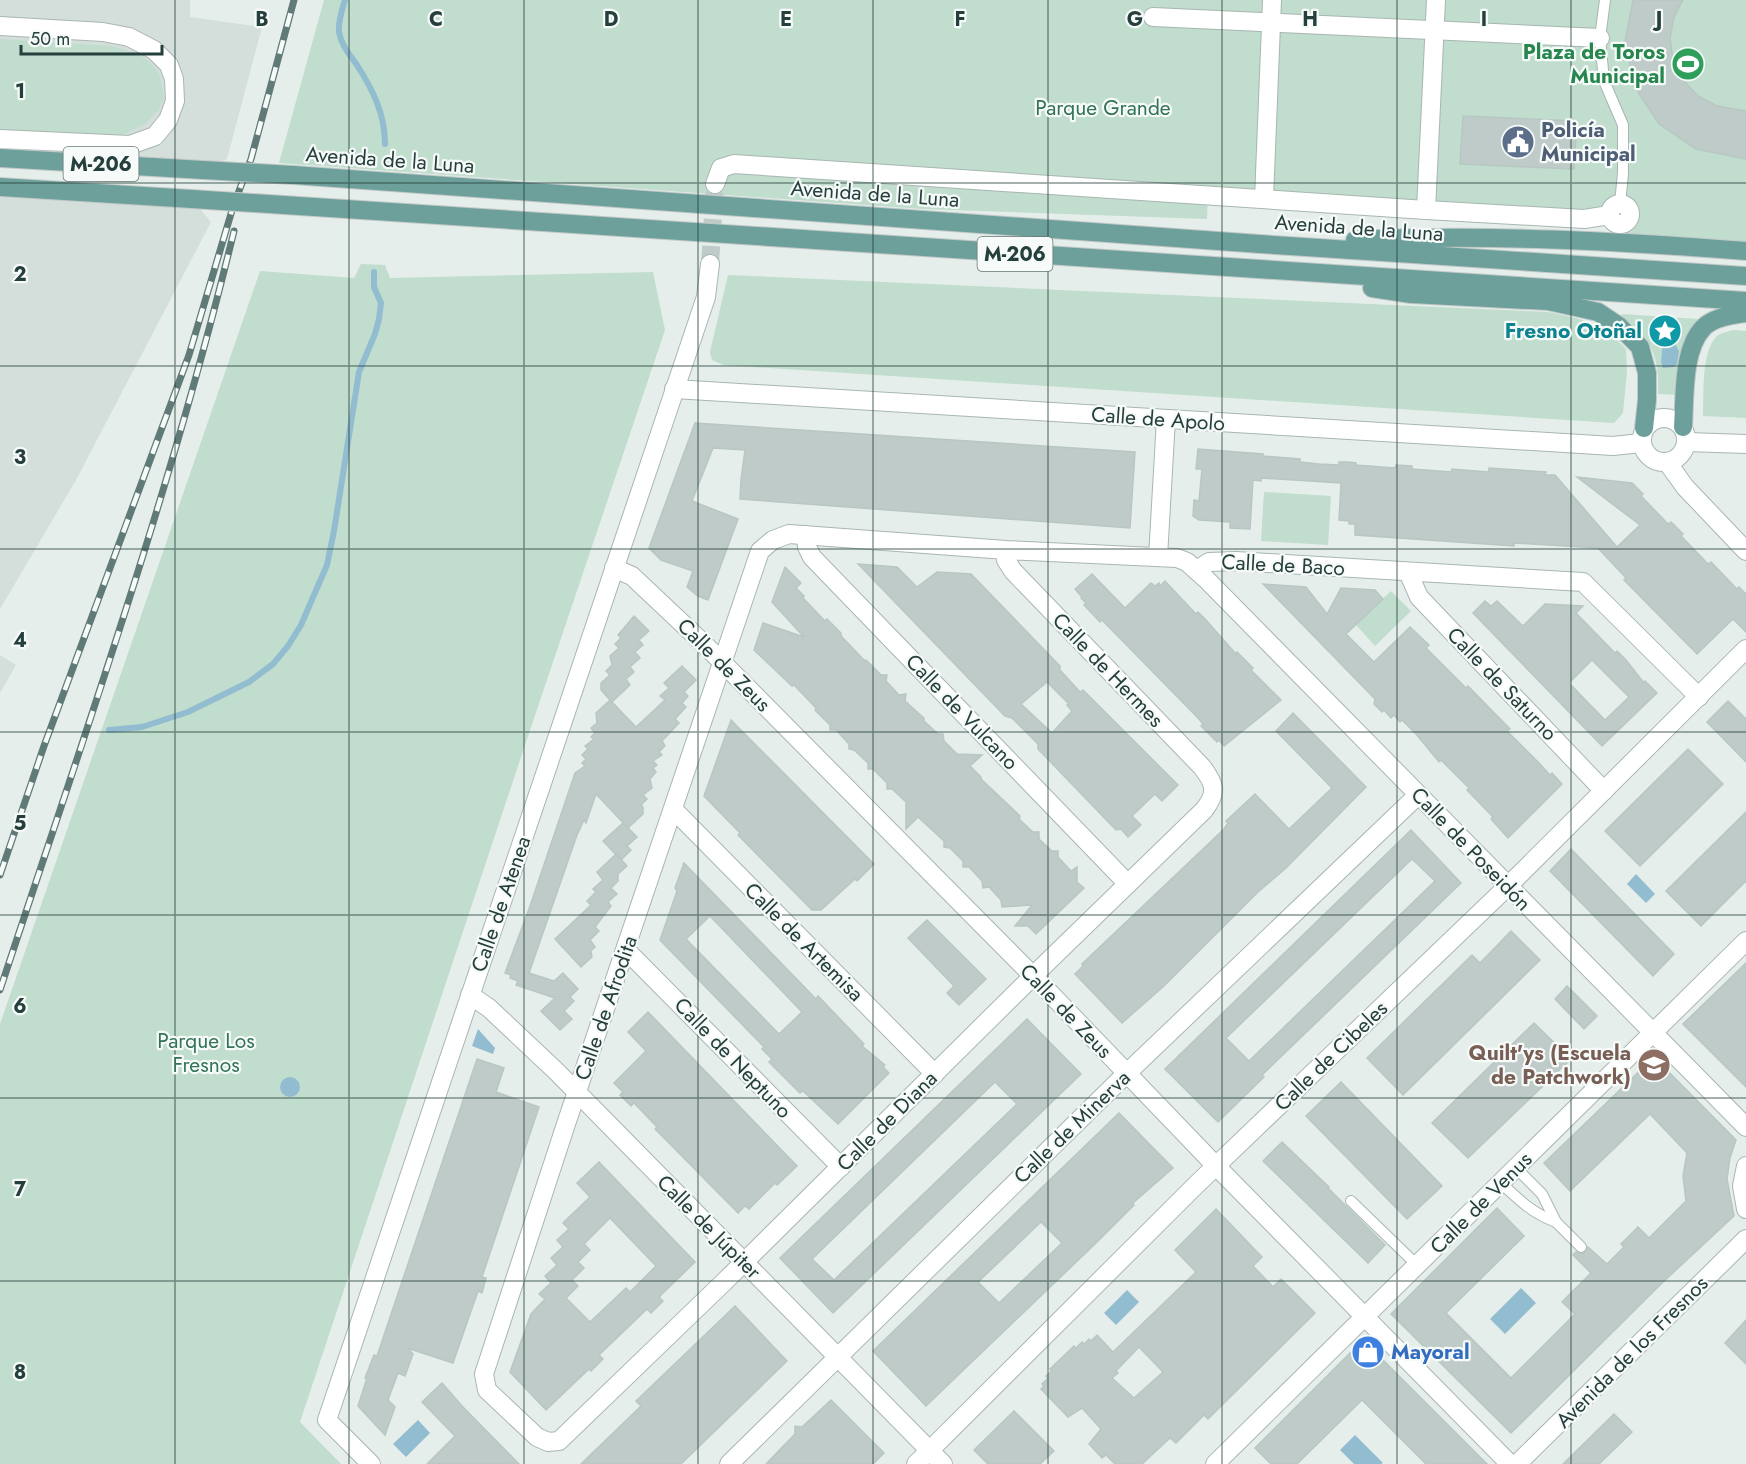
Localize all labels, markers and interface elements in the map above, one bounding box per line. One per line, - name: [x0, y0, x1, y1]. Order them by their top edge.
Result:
- text: B: [255, 5, 269, 34]
- text: C: [429, 5, 443, 34]
- text: D: [604, 5, 618, 34]
- text: E: [780, 5, 792, 34]
- text: F: [954, 5, 966, 34]
- text: G: [1127, 5, 1143, 34]
- text: H: [1302, 5, 1318, 34]
- text: I: [1481, 5, 1487, 34]
- text: J: [1652, 5, 1662, 34]
- scale bar: [21, 18, 162, 56]
- text: 50 m: [30, 26, 70, 52]
- place label: Plaza de Toros Municipal: [1523, 37, 1665, 91]
- sports icon: Plaza de Toros Municipal: [1670, 46, 1706, 82]
- text: 1: [15, 77, 25, 106]
- park label: Parque Grande: [1035, 93, 1171, 123]
- place label: Policía Municipal: [1541, 115, 1636, 169]
- public building icon: Policía Municipal: [1500, 124, 1536, 160]
- street label: Avenida de la Luna: [305, 139, 475, 181]
- road number: M-206: [63, 147, 138, 181]
- street label: Avenida de la Luna: [790, 173, 960, 215]
- street label: Avenida de la Luna: [1274, 207, 1444, 249]
- road number: M-206: [978, 237, 1052, 271]
- text: 2: [13, 260, 27, 289]
- place icon: Fresno Otoñal: [1647, 313, 1683, 349]
- place label: Fresno Otoñal: [1505, 316, 1642, 346]
- street label: Calle de Apolo: [1090, 399, 1226, 439]
- text: 3: [14, 443, 26, 472]
- street label: Calle de Baco: [1220, 547, 1346, 583]
- street label: Calle de Hermes: [1045, 606, 1171, 734]
- street label: Calle de Zeus: [670, 611, 778, 719]
- street label: Calle de Saturno: [1440, 620, 1564, 748]
- text: 4: [13, 626, 27, 655]
- street label: Calle de Vulcano: [899, 647, 1025, 777]
- street label: Calle de Poseidón: [1404, 780, 1538, 918]
- text: 5: [14, 809, 27, 838]
- street label: Calle de Atenea: [464, 832, 538, 976]
- street label: Calle de Artemisa: [738, 876, 870, 1008]
- street label: Calle de Afrodita: [567, 932, 645, 1084]
- street label: Calle de Zeus: [1013, 957, 1119, 1065]
- street label: Calle de Neptuno: [667, 991, 799, 1125]
- text: 6: [13, 992, 27, 1021]
- street label: Calle de Cibeles: [1268, 994, 1394, 1118]
- park label: Parque Los Fresnos: [157, 1026, 255, 1080]
- place label: Quilt'ys (Escuela de Patchwork): [1469, 1038, 1631, 1092]
- school or university icon: Quilt'ys (Escuela de Patchwork): [1636, 1047, 1672, 1083]
- street label: Calle de Minerva: [1007, 1063, 1137, 1191]
- street label: Calle de Diana: [830, 1064, 944, 1178]
- street label: Calle de Venus: [1423, 1145, 1539, 1261]
- street label: Calle de Júpiter: [650, 1168, 769, 1287]
- text: 7: [14, 1175, 27, 1204]
- street label: Avenida de los Fresnos: [1549, 1269, 1715, 1435]
- shop icon: Mayoral: [1350, 1334, 1386, 1370]
- place label: Mayoral: [1391, 1337, 1470, 1367]
- text: 8: [14, 1358, 26, 1387]

